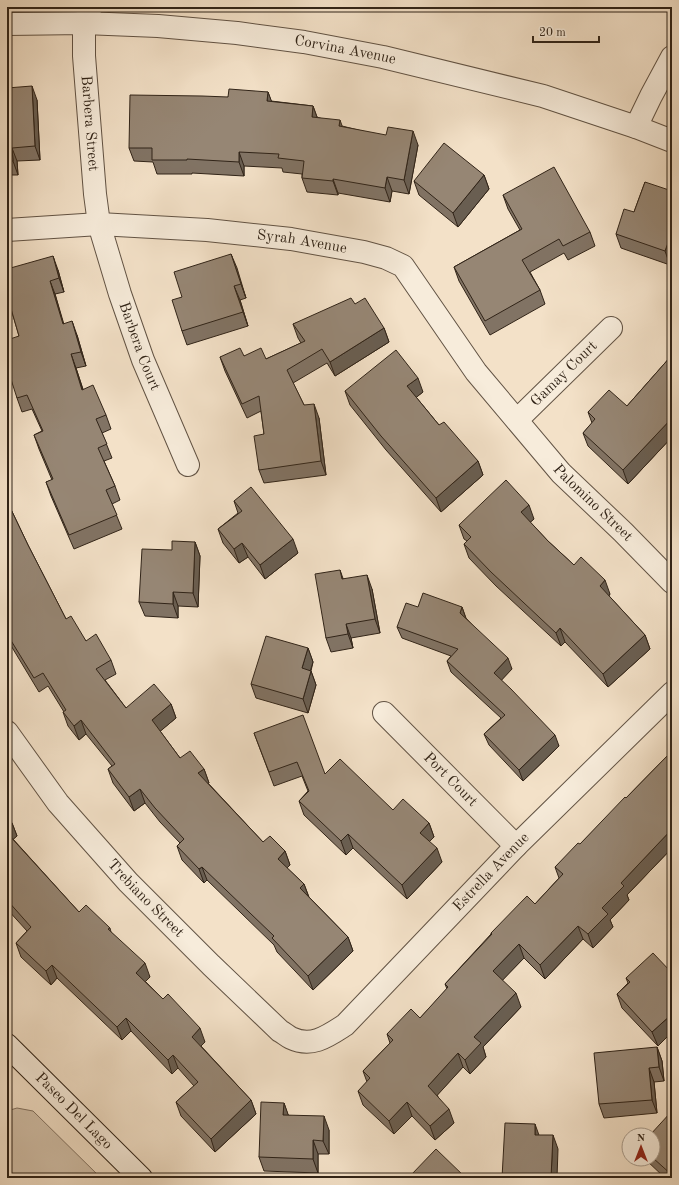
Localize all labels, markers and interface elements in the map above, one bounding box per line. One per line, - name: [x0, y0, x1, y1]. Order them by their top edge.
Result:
- scale bar: [533, 18, 599, 44]
- text: 20 m: [539, 27, 566, 39]
- street label: Corvina Avenue: [294, 33, 398, 67]
- street label: Barbera Street: [78, 75, 101, 172]
- street label: Syrah Avenue: [256, 228, 348, 256]
- street label: Barbera Court: [116, 300, 163, 393]
- street label: Gamay Court: [528, 338, 600, 409]
- street label: Palomino Street: [550, 462, 635, 544]
- street label: Port Court: [420, 750, 480, 810]
- street label: Estrella Avenue: [450, 830, 532, 914]
- street label: Trebiano Street: [104, 857, 187, 941]
- street label: Paseo Del Lago: [32, 1070, 115, 1152]
- north arrow: [621, 1127, 661, 1167]
- text: N: [637, 1133, 646, 1144]

